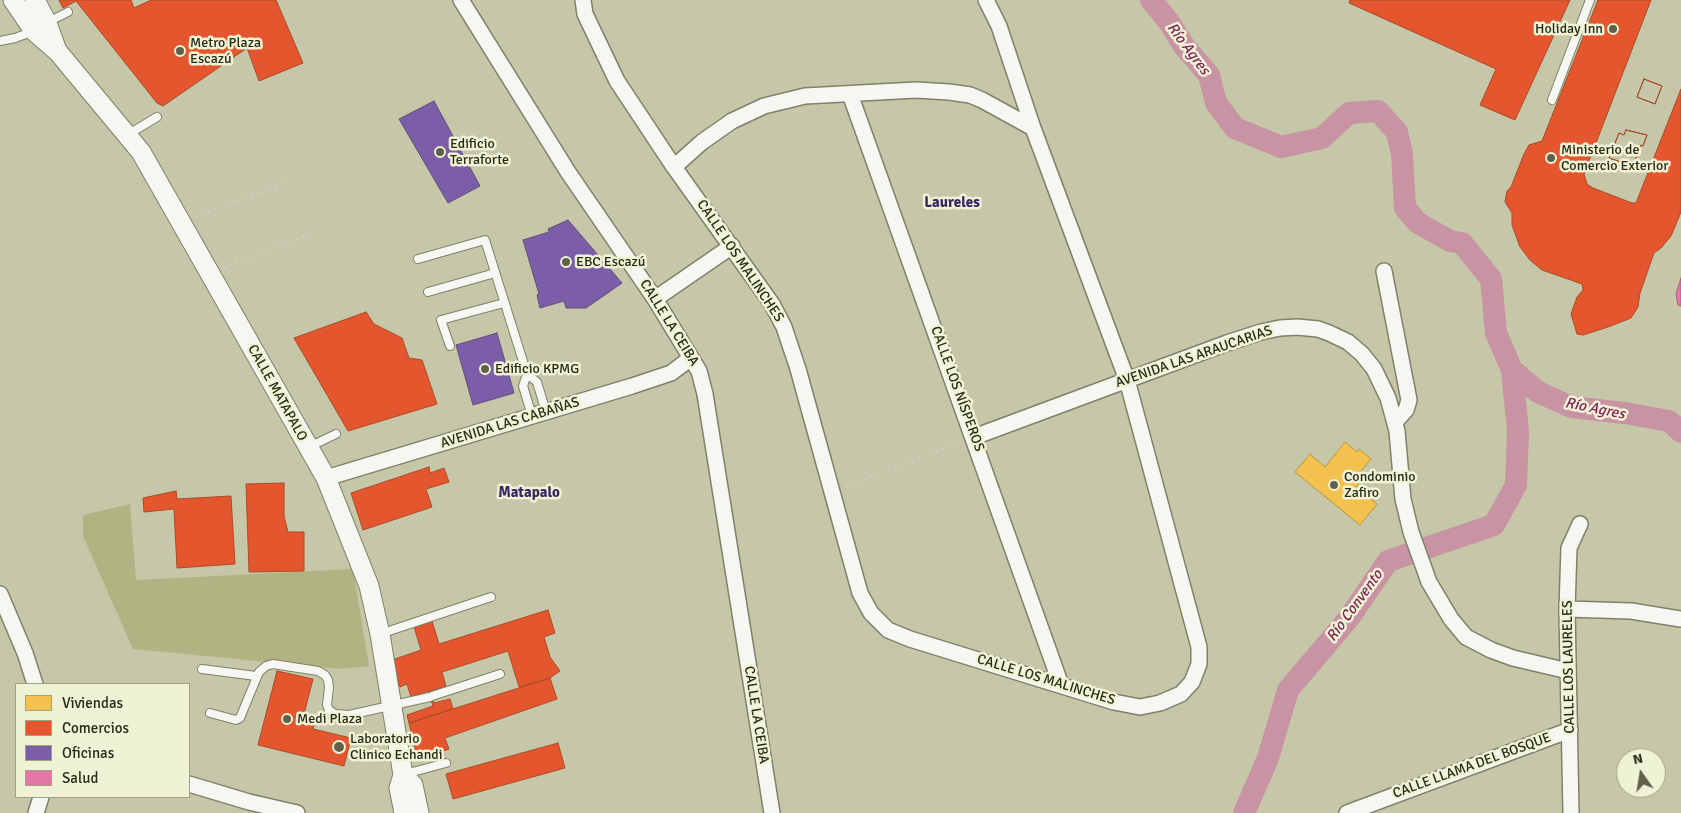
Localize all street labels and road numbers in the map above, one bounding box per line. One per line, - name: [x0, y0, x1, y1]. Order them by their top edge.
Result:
- street label: CALLE LOS MALINCHES: [693, 197, 787, 325]
- street label: CALLE LA CEIBA: [636, 277, 702, 369]
- street label: AVENIDA LAS ARAUCARIAS: [1113, 322, 1275, 392]
- street label: CALLE LOS NÍSPEROS: [927, 324, 987, 454]
- street label: CALLE MATAPALO: [244, 342, 310, 444]
- street label: AVENIDA LAS CABAÑAS: [438, 394, 582, 452]
- street label: CALLE LOS LAURELES: [1559, 600, 1579, 734]
- street label: CALLE LOS MALINCHES: [975, 651, 1117, 709]
- street label: CALLE LA CEIBA: [740, 665, 772, 765]
- street label: CALLE LLAMA DEL BOSQUE: [1391, 730, 1553, 802]

